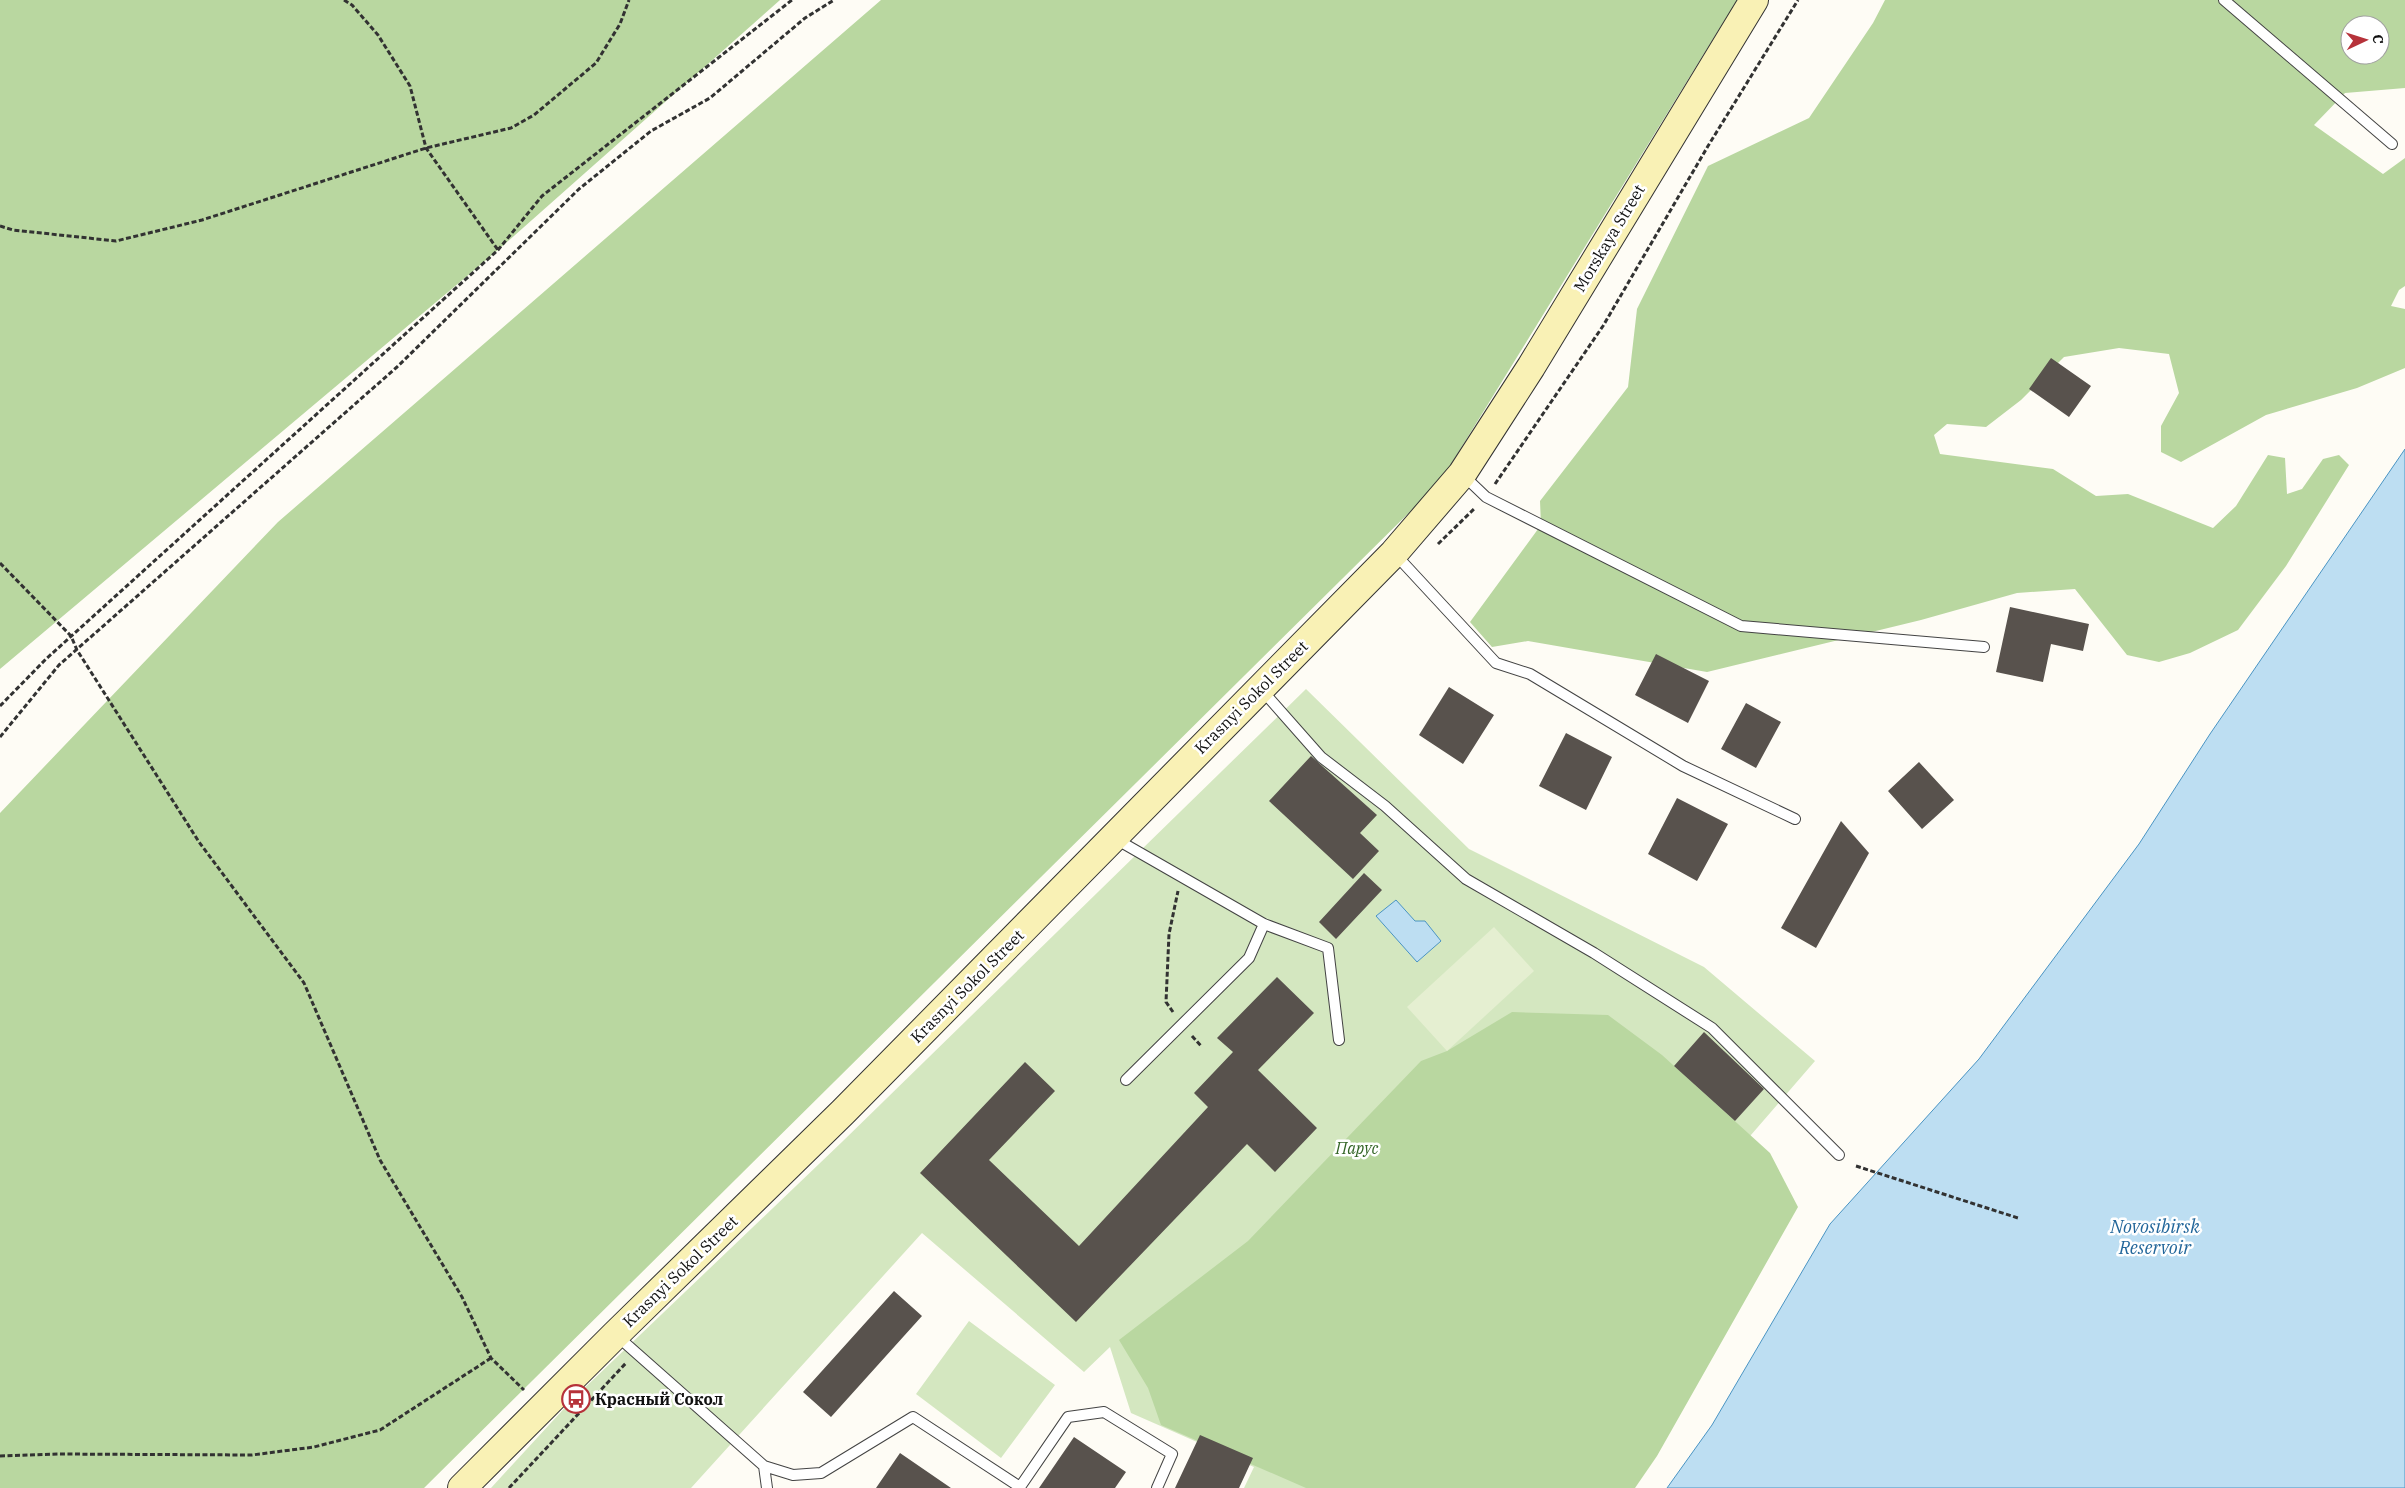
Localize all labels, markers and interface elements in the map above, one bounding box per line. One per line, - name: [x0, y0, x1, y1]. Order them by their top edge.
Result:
- north arrow: [2340, 15, 2390, 65]
- text: С: [2369, 34, 2387, 44]
- street label: Morskaya Street: [1569, 180, 1649, 295]
- street label: Krasnyi Sokol Street: [1190, 636, 1312, 758]
- street label: Krasnyi Sokol Street: [906, 925, 1028, 1047]
- park label: Парус: [1335, 1138, 1379, 1158]
- street label: Krasnyi Sokol Street: [618, 1211, 742, 1331]
- water label: Novosibirsk Reservoir: [2109, 1215, 2200, 1259]
- bus stop icon: Красный Сокол: [561, 1384, 591, 1414]
- place label: Красный Сокол: [595, 1389, 723, 1409]

